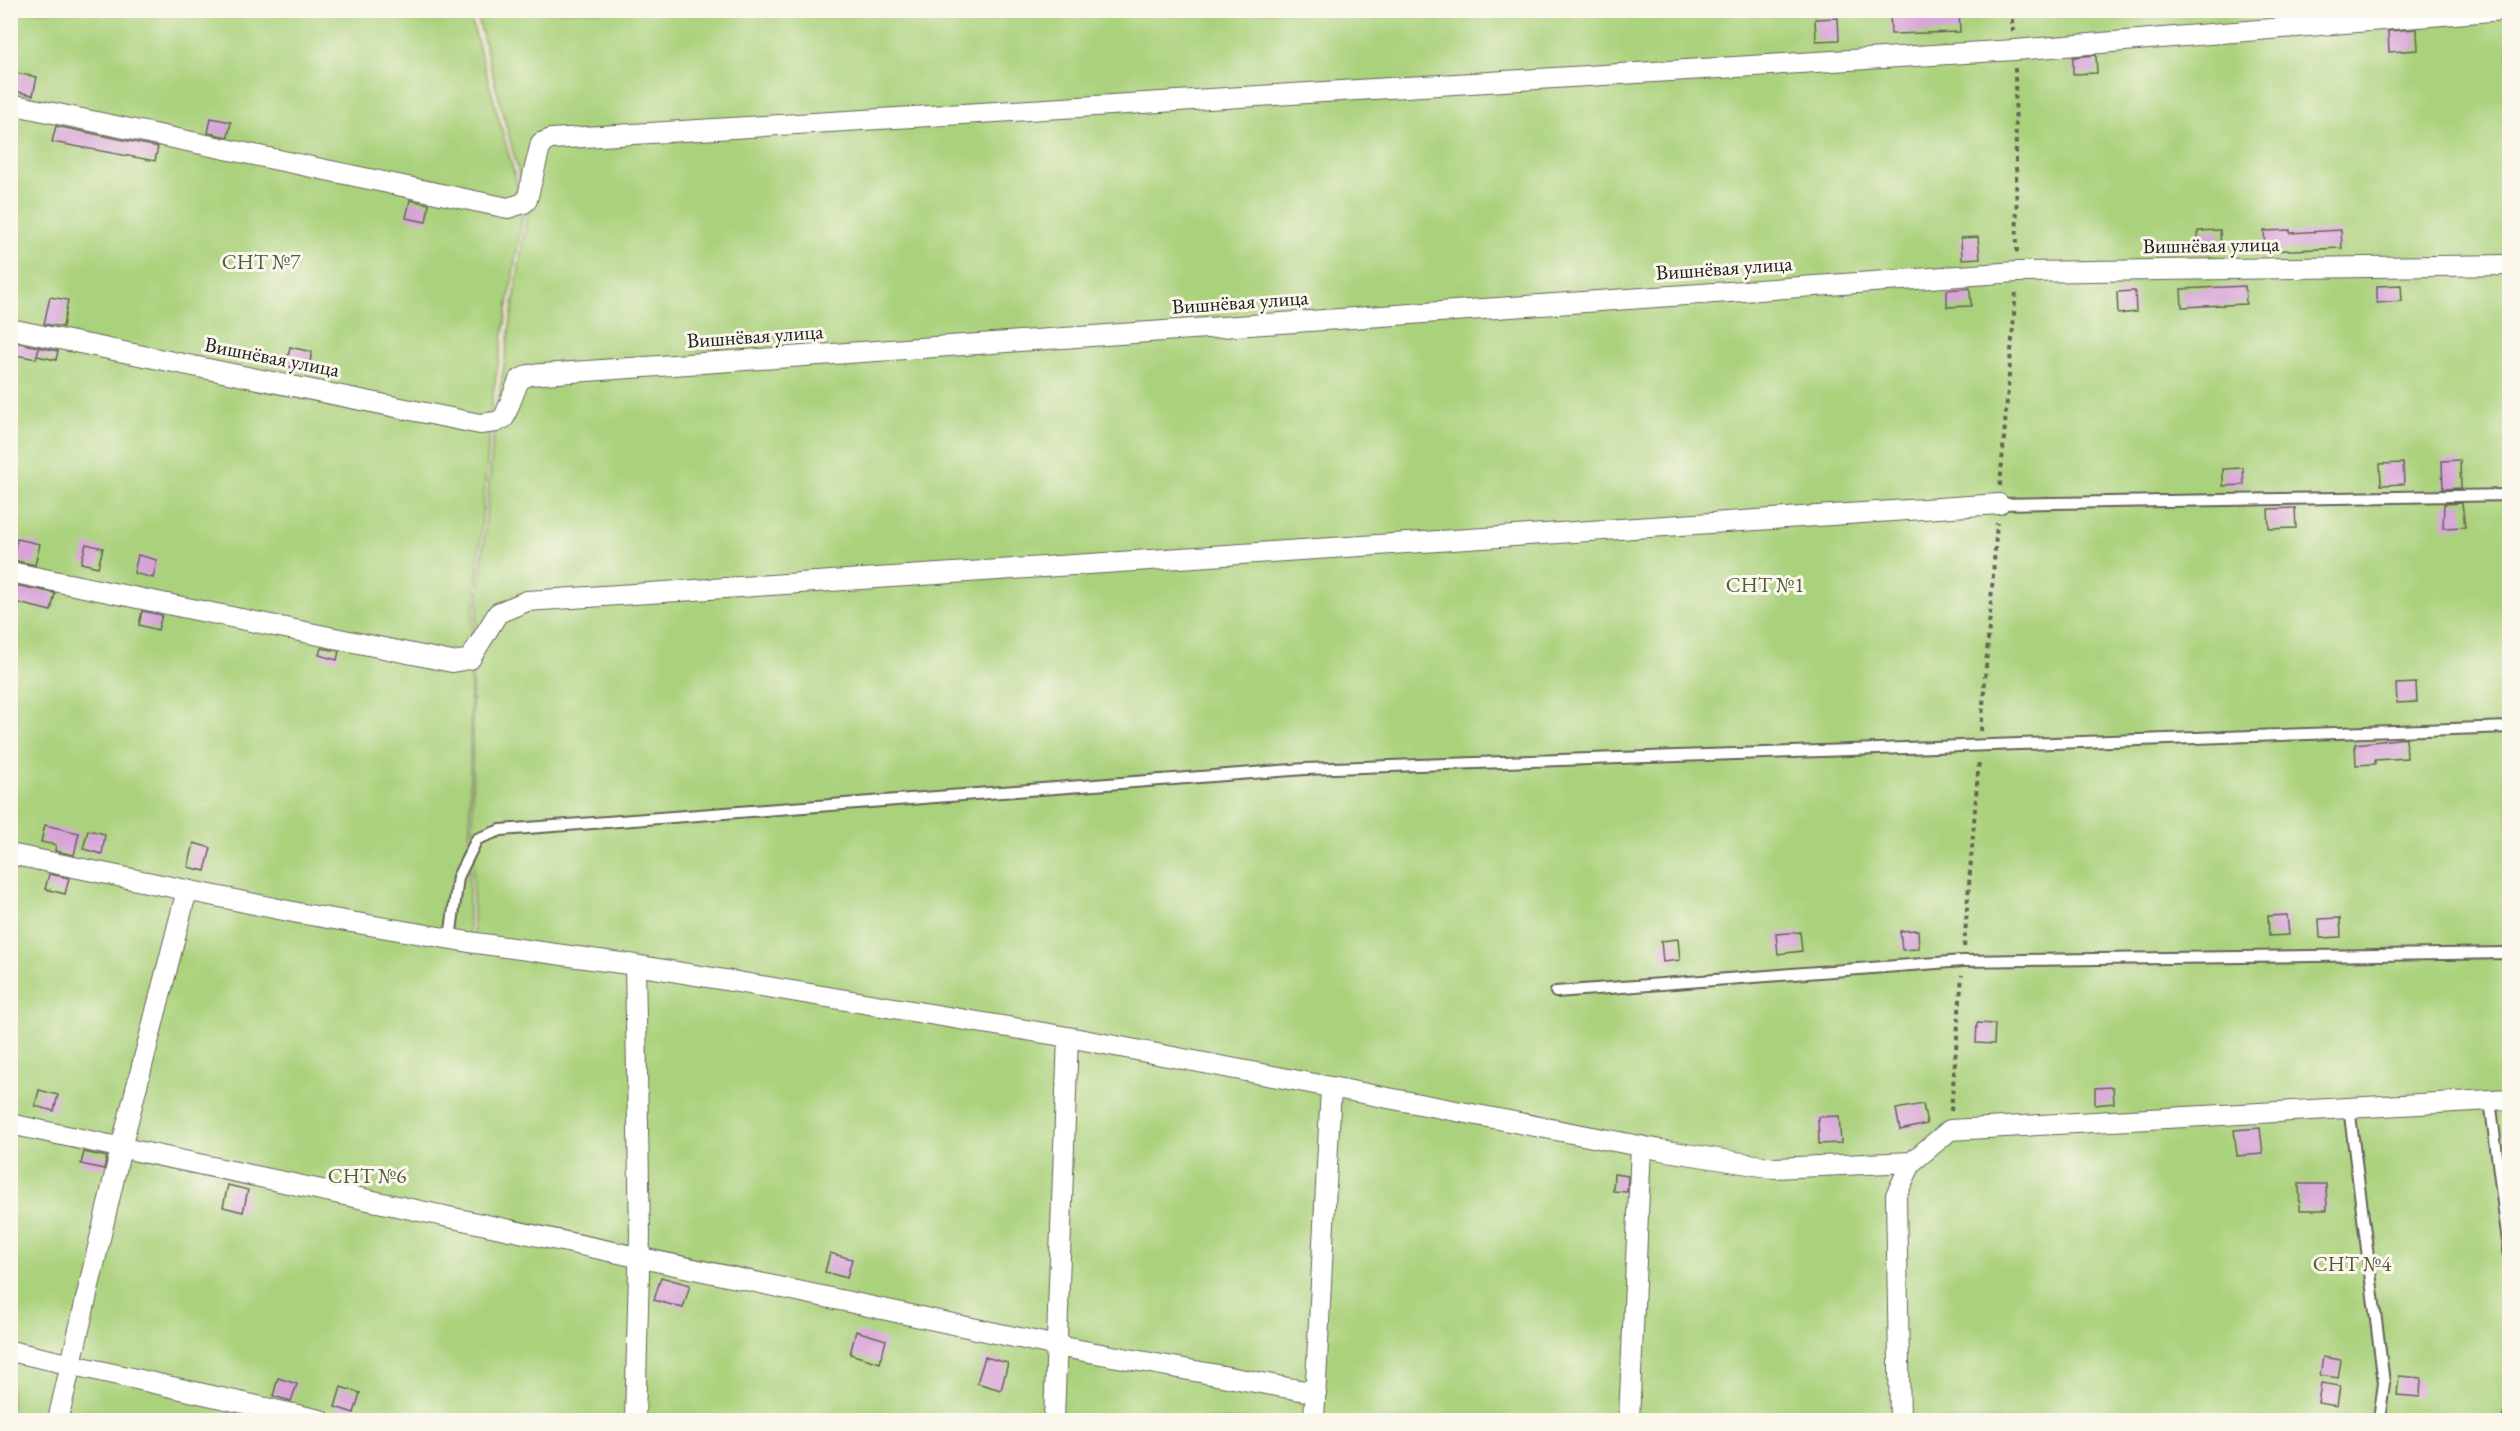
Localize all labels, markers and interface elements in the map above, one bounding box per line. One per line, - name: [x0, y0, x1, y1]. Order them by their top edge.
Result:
- street label: Вишнёвая улица: [2142, 230, 2280, 259]
- park label: СНТ №7: [222, 248, 301, 275]
- street label: Вишнёвая улица: [1655, 249, 1794, 286]
- street label: Вишнёвая улица: [1171, 283, 1310, 320]
- street label: Вишнёвая улица: [686, 317, 825, 354]
- street label: Вишнёвая улица: [202, 330, 343, 383]
- park label: СНТ №1: [1726, 571, 1804, 598]
- park label: СНТ №6: [328, 1162, 406, 1189]
- park label: СНТ №4: [2313, 1250, 2392, 1277]

